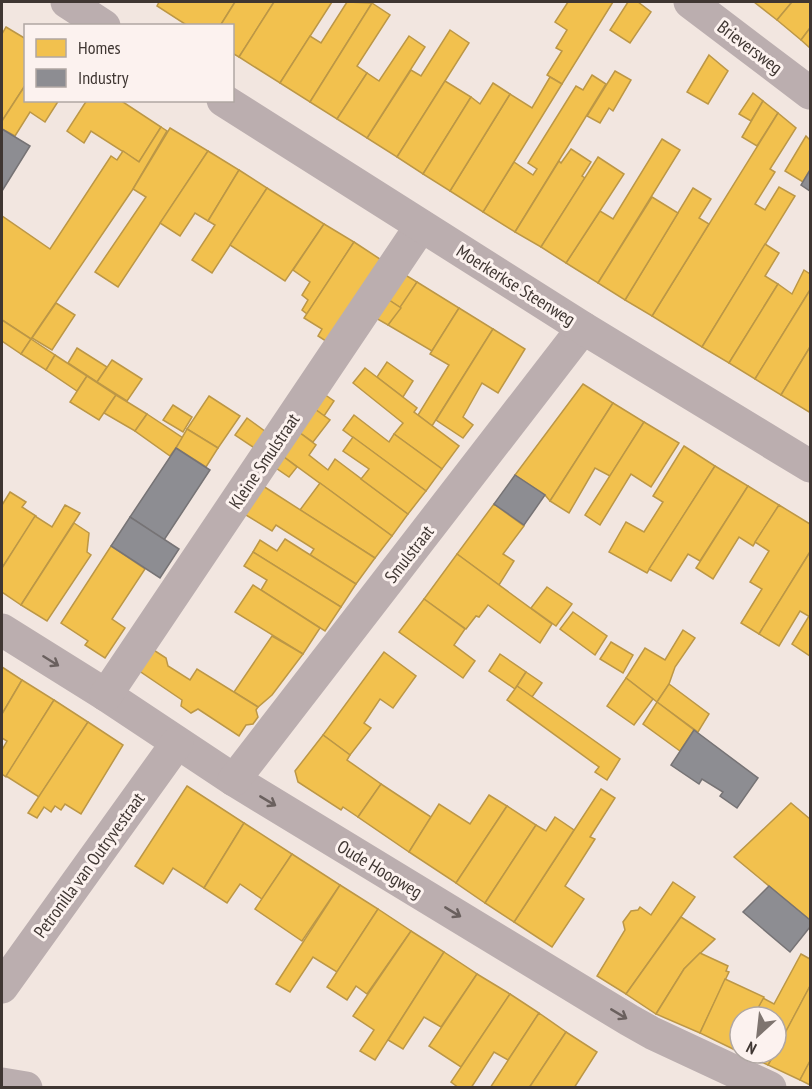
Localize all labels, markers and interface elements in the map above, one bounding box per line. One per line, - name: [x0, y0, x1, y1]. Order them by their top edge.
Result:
- street label: Brieversweg: [713, 15, 787, 79]
- legend: [24, 24, 234, 102]
- text: Homes: [78, 36, 121, 59]
- text: Industry: [78, 66, 129, 89]
- street label: Moerkerkse Steenweg: [452, 239, 580, 331]
- street label: Kleine Smulstraat: [224, 409, 304, 513]
- street label: Smulstraat: [379, 521, 439, 587]
- one-way arrow: [42, 655, 59, 667]
- street label: Petronilla van Outryvestraat: [29, 788, 149, 942]
- one-way arrow: [259, 795, 276, 807]
- street label: Oude Hoogweg: [333, 835, 427, 903]
- one-way arrow: [444, 907, 461, 919]
- north arrow: [728, 1005, 788, 1065]
- one-way arrow: [610, 1008, 627, 1020]
- text: N: [743, 1037, 760, 1059]

